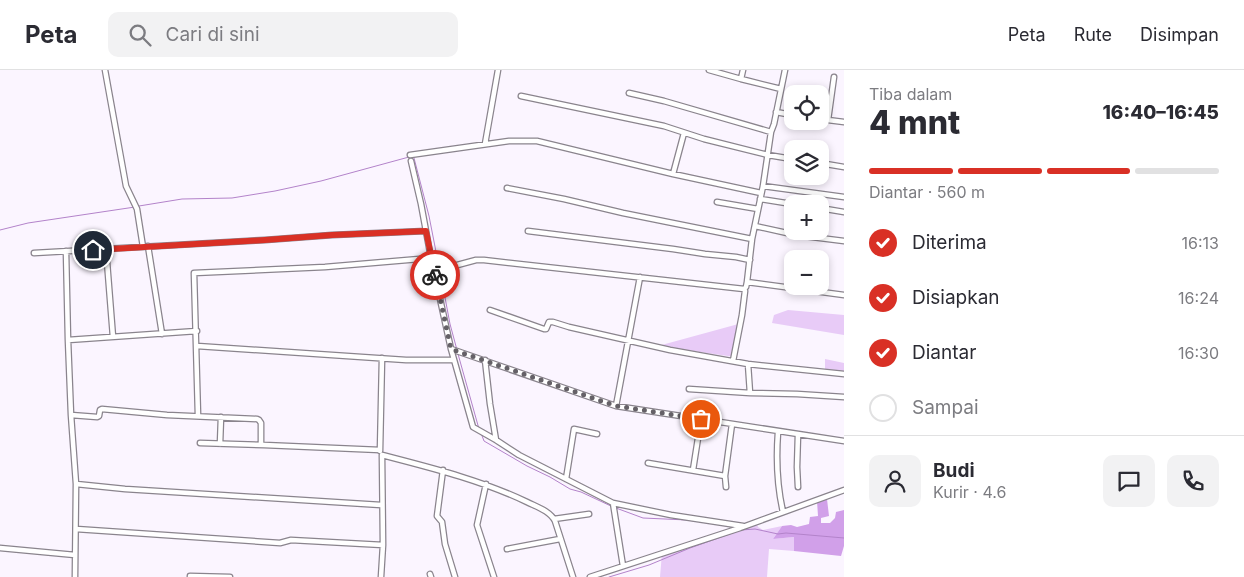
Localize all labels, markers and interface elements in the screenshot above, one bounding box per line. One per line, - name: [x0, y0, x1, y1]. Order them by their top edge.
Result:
- search box: [108, 12, 458, 57]
- text: Peta: [25, 20, 78, 49]
- icon: search: [126, 21, 154, 49]
- text: Cari di sini: [166, 23, 259, 46]
- text: Peta: [1008, 24, 1046, 45]
- text: Rute: [1074, 24, 1112, 45]
- text: Disimpan: [1140, 24, 1219, 45]
- text: Tiba dalam: [869, 84, 952, 104]
- map controls: [784, 85, 829, 295]
- button: locate: [784, 85, 829, 130]
- text: 16:40–16:45: [1102, 101, 1219, 124]
- text: 4 mnt: [869, 103, 960, 142]
- button: layers: [784, 140, 829, 185]
- text: Diantar · 560 m: [869, 182, 985, 202]
- button: +: [784, 195, 829, 240]
- pin: [72, 229, 114, 271]
- icon: check: [869, 229, 897, 257]
- text: Diterima: [912, 231, 987, 254]
- text: 16:13: [1182, 233, 1219, 253]
- icon: home: [79, 236, 107, 264]
- courier: [410, 250, 460, 300]
- button: −: [784, 250, 829, 295]
- icon: bike: [421, 261, 449, 289]
- icon: check: [869, 284, 897, 312]
- text: Disiapkan: [912, 286, 1000, 309]
- text: 16:24: [1178, 288, 1219, 308]
- icon: check: [869, 339, 897, 367]
- text: Diantar: [912, 341, 976, 364]
- text: 16:30: [1178, 343, 1219, 363]
- text: Sampai: [912, 396, 979, 419]
- pin: [680, 398, 722, 440]
- icon: bag: [687, 405, 715, 433]
- button: person: [869, 455, 921, 507]
- button: chat: [1103, 455, 1155, 507]
- button: phone: [1167, 455, 1219, 507]
- text: Budi: [933, 459, 975, 482]
- text: Kurir · 4.6: [933, 482, 1006, 502]

